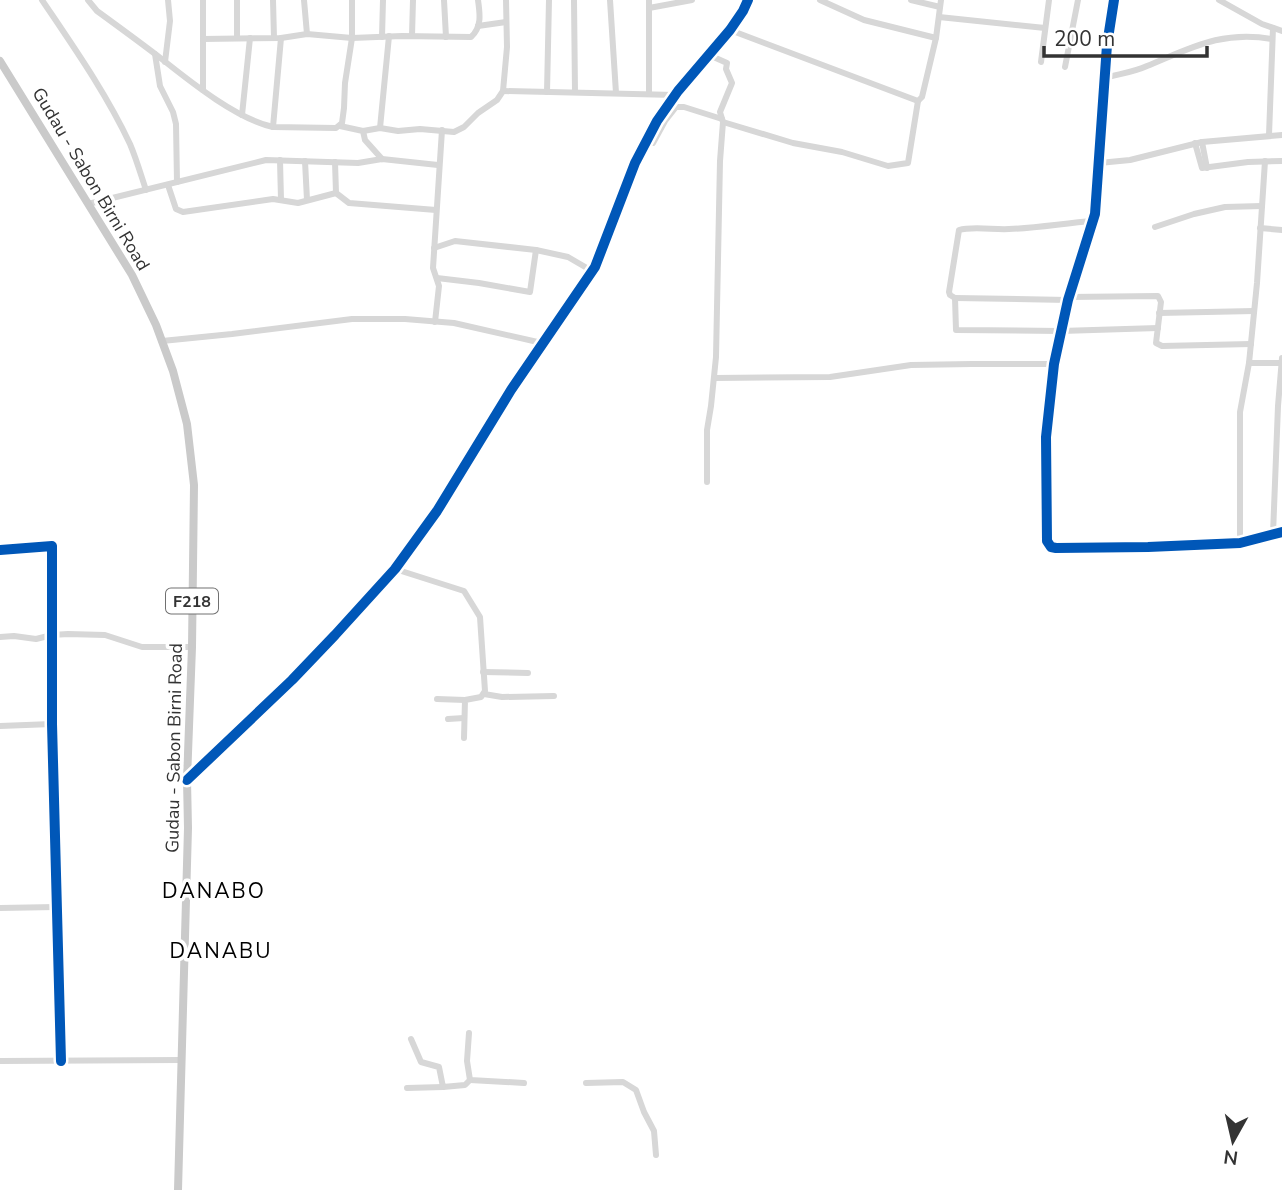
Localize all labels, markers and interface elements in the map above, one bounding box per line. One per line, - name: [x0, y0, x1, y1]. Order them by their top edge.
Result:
- scale bar: [1044, 14, 1207, 58]
- text: 200 m: [1054, 25, 1115, 53]
- street label: Gudau - Sabon Birni Road: [27, 83, 155, 275]
- road number: F218: [166, 588, 218, 614]
- street label: Gudau - Sabon Birni Road: [160, 643, 188, 853]
- district label: DANABO: [162, 877, 266, 905]
- district label: DANABU: [170, 937, 272, 965]
- north arrow: [1198, 1106, 1268, 1176]
- text: N: [1222, 1143, 1240, 1171]

